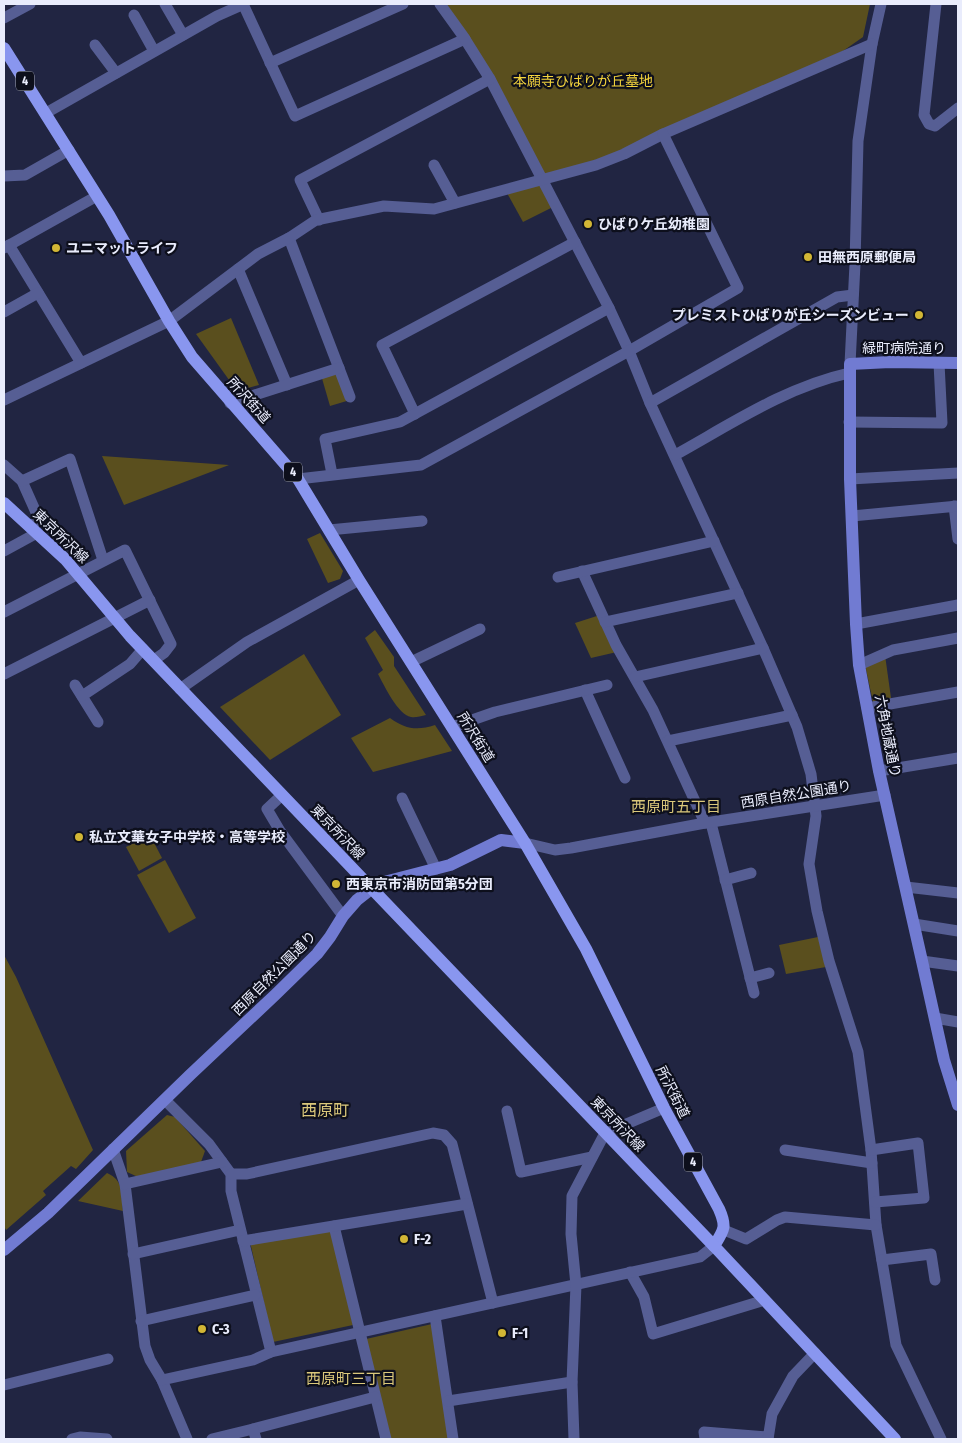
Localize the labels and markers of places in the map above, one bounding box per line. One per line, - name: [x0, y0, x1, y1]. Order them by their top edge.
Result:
- place label: ひばりケ丘幼稚園: [598, 216, 710, 233]
- marker: ひばりケ丘幼稚園: [582, 218, 594, 230]
- place label: ユニマットライフ: [66, 240, 178, 257]
- marker: ユニマットライフ: [50, 242, 62, 254]
- place label: 田無西原郵便局: [818, 249, 916, 266]
- marker: 田無西原郵便局: [802, 251, 814, 263]
- place label: プレミストひばりが丘シーズンビュー: [672, 307, 909, 324]
- marker: プレミストひばりが丘シーズンビュー: [913, 309, 925, 321]
- place label: 私立文華女子中学校・高等学校: [89, 829, 285, 846]
- marker: 私立文華女子中学校・高等学校: [73, 831, 85, 843]
- place label: 西東京市消防団第5分団: [346, 876, 493, 893]
- marker: 西東京市消防団第5分団: [330, 878, 342, 890]
- place label: F-2: [414, 1231, 432, 1248]
- marker: F-2: [398, 1233, 410, 1245]
- place label: C-3: [212, 1321, 230, 1338]
- marker: C-3: [196, 1323, 208, 1335]
- place label: F-1: [512, 1325, 528, 1342]
- marker: F-1: [496, 1327, 508, 1339]

